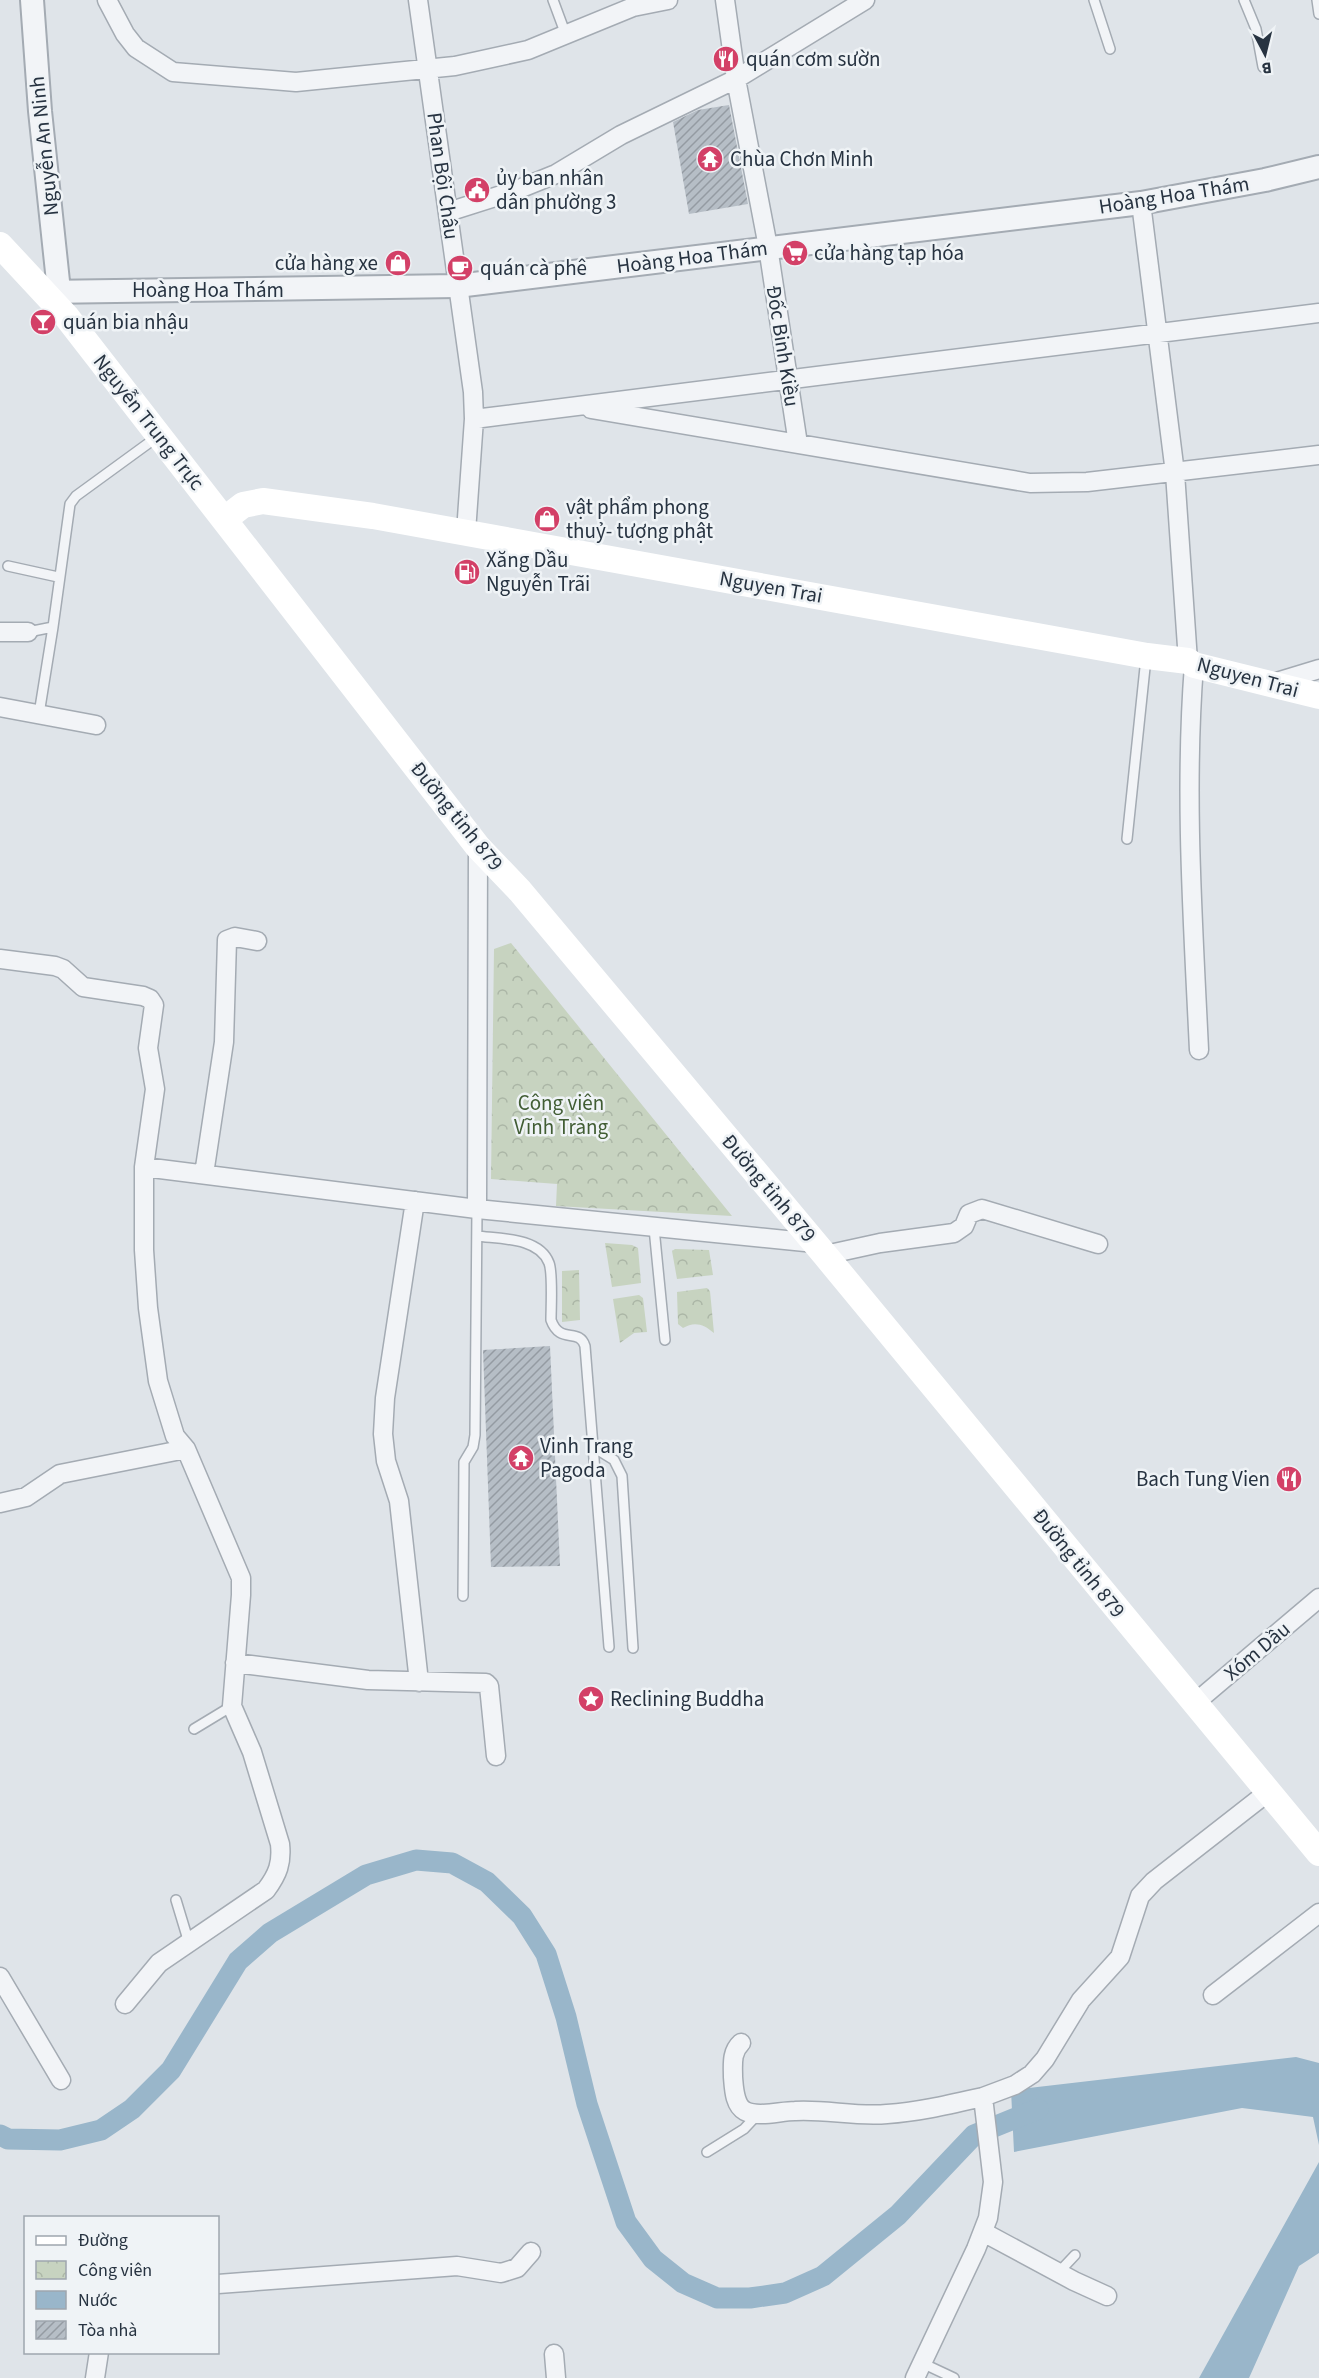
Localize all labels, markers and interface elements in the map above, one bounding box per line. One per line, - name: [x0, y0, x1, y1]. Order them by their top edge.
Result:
- north arrow: [1235, 24, 1295, 84]
- restaurant icon: quán cơm sườn: [711, 44, 741, 74]
- place label: quán cơm sườn: [746, 44, 881, 74]
- text: B: [1260, 56, 1273, 79]
- street label: Nguyễn An Ninh: [22, 75, 66, 217]
- street label: Phan Bội Châu: [419, 110, 467, 242]
- temple icon: Chùa Chơn Minh: [695, 144, 725, 174]
- place label: Chùa Chơn Minh: [730, 144, 873, 174]
- place label: ủy ban nhân dân phường 3: [496, 163, 617, 217]
- street label: Hoàng Hoa Thám: [1097, 168, 1251, 222]
- public building icon: ủy ban nhân dân phường 3: [462, 175, 492, 205]
- street label: Hoàng Hoa Thám: [615, 233, 769, 281]
- supermarket icon: cửa hàng tạp hóa: [780, 238, 810, 268]
- place label: cửa hàng tạp hóa: [814, 238, 964, 268]
- place label: cửa hàng xe: [275, 248, 378, 278]
- shop icon: cửa hàng xe: [383, 248, 413, 278]
- cafe icon: quán cà phê: [445, 253, 475, 283]
- place label: quán cà phê: [480, 253, 587, 283]
- street label: Hoàng Hoa Thám: [132, 275, 284, 305]
- street label: Đốc Binh Kiều: [759, 283, 807, 409]
- bar icon: quán bia nhậu: [28, 307, 58, 337]
- place label: quán bia nhậu: [63, 307, 189, 337]
- street label: Nguyễn Trung Trực: [86, 348, 212, 497]
- place label: vật phẩm phong thuỷ- tượng phật: [566, 492, 713, 546]
- shop icon: vật phẩm phong thuỷ- tượng phật: [532, 504, 562, 534]
- place label: Xăng Dầu Nguyễn Trãi: [486, 545, 590, 599]
- fuel station icon: Xăng Dầu Nguyễn Trãi: [452, 557, 482, 587]
- street label: Nguyen Trai: [717, 563, 825, 611]
- street label: Nguyen Trai: [1194, 649, 1302, 705]
- street label: Đường tỉnh 879: [403, 755, 511, 877]
- park label: Công viên Vĩnh Tràng: [514, 1088, 608, 1142]
- street label: Đường tỉnh 879: [715, 1127, 823, 1249]
- place label: Vinh Trang Pagoda: [540, 1431, 633, 1485]
- temple icon: Vinh Trang Pagoda: [506, 1443, 536, 1473]
- place label: Bach Tung Vien: [1136, 1464, 1270, 1494]
- restaurant icon: Bach Tung Vien: [1274, 1464, 1304, 1494]
- street label: Đường tỉnh 879: [1025, 1502, 1133, 1624]
- street label: Xóm Dầu: [1217, 1614, 1297, 1688]
- place icon: Reclining Buddha: [576, 1684, 606, 1714]
- place label: Reclining Buddha: [610, 1684, 764, 1714]
- legend: [24, 2216, 219, 2354]
- text: Đường: [78, 2228, 128, 2253]
- text: Công viên: [78, 2258, 152, 2283]
- text: Nước: [78, 2288, 117, 2313]
- text: Tòa nhà: [78, 2318, 137, 2343]

